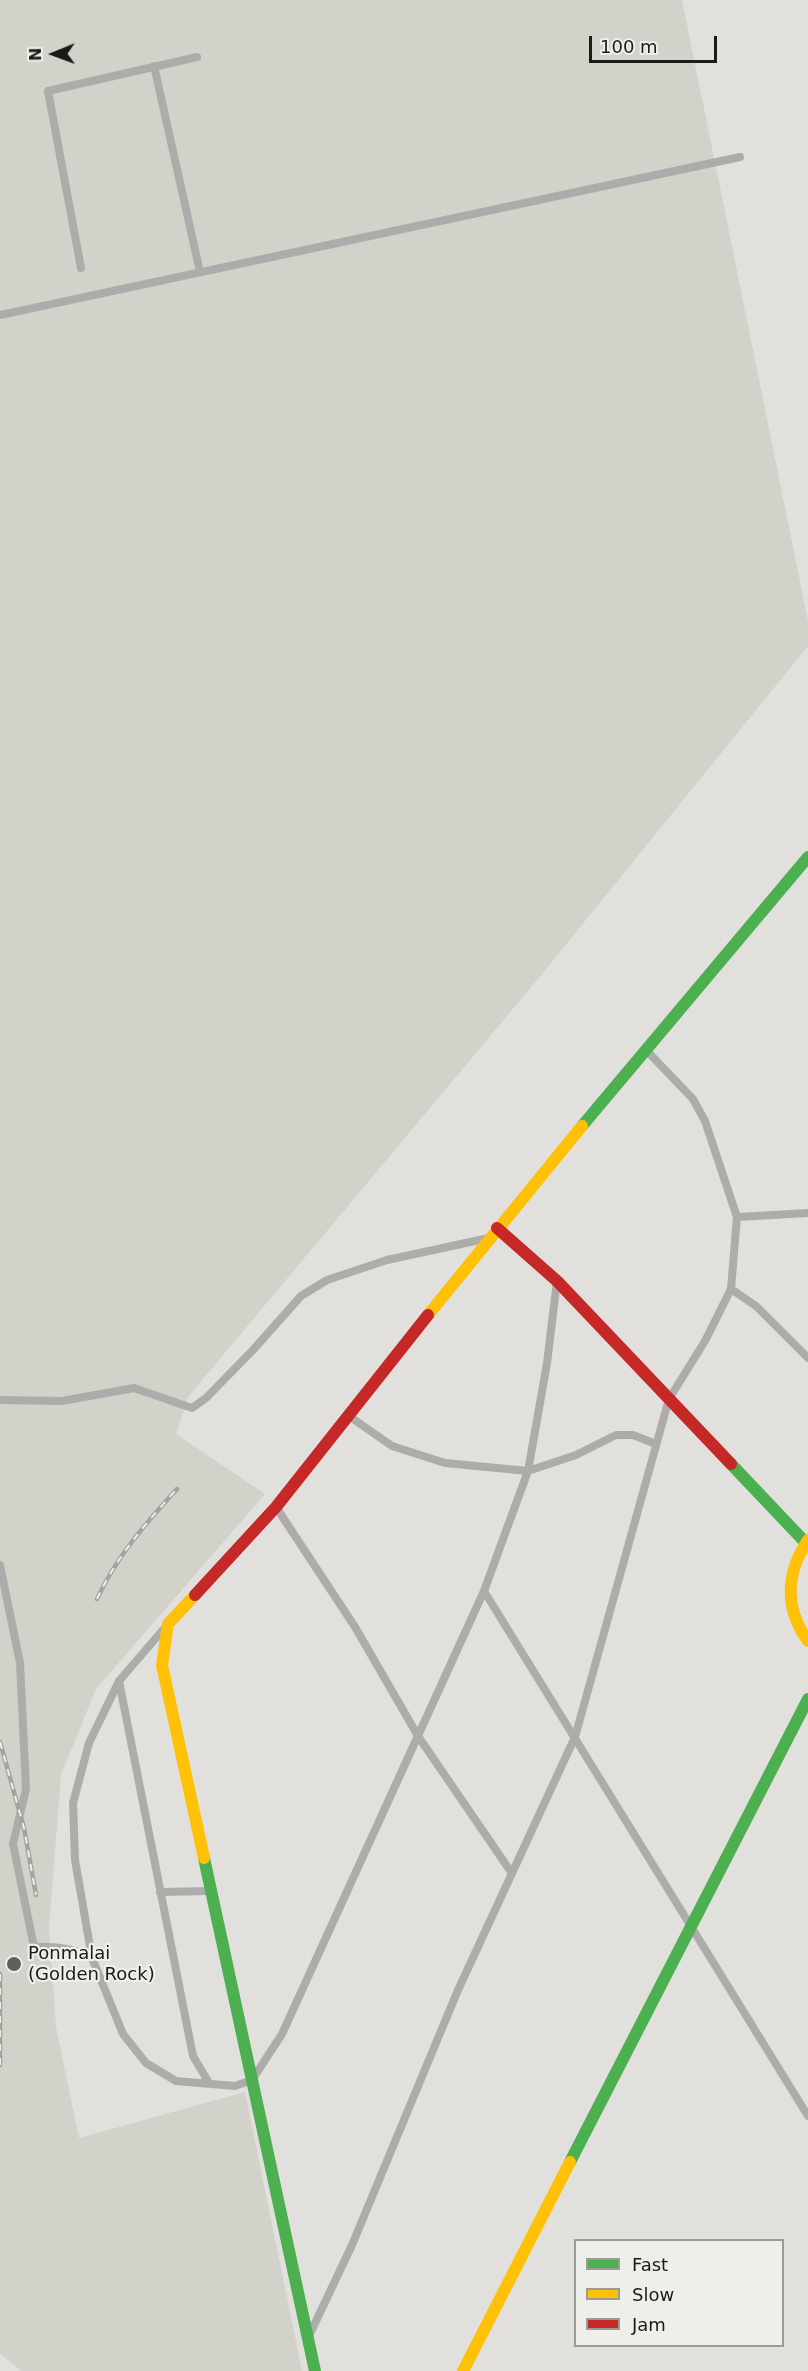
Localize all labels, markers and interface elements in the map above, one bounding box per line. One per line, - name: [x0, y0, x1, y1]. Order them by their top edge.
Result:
- north arrow: [24, 24, 84, 84]
- scale bar: [592, 24, 720, 62]
- text: 100 m: [600, 36, 658, 57]
- text: N: [26, 47, 45, 61]
- place label: Ponmalai (Golden Rock): [28, 1943, 155, 1986]
- marker: Ponmalai (Golden Rock): [5, 1955, 23, 1973]
- legend: [574, 2239, 784, 2347]
- text: Fast: [632, 2254, 668, 2275]
- text: Slow: [632, 2284, 674, 2305]
- text: Jam: [632, 2314, 666, 2335]

